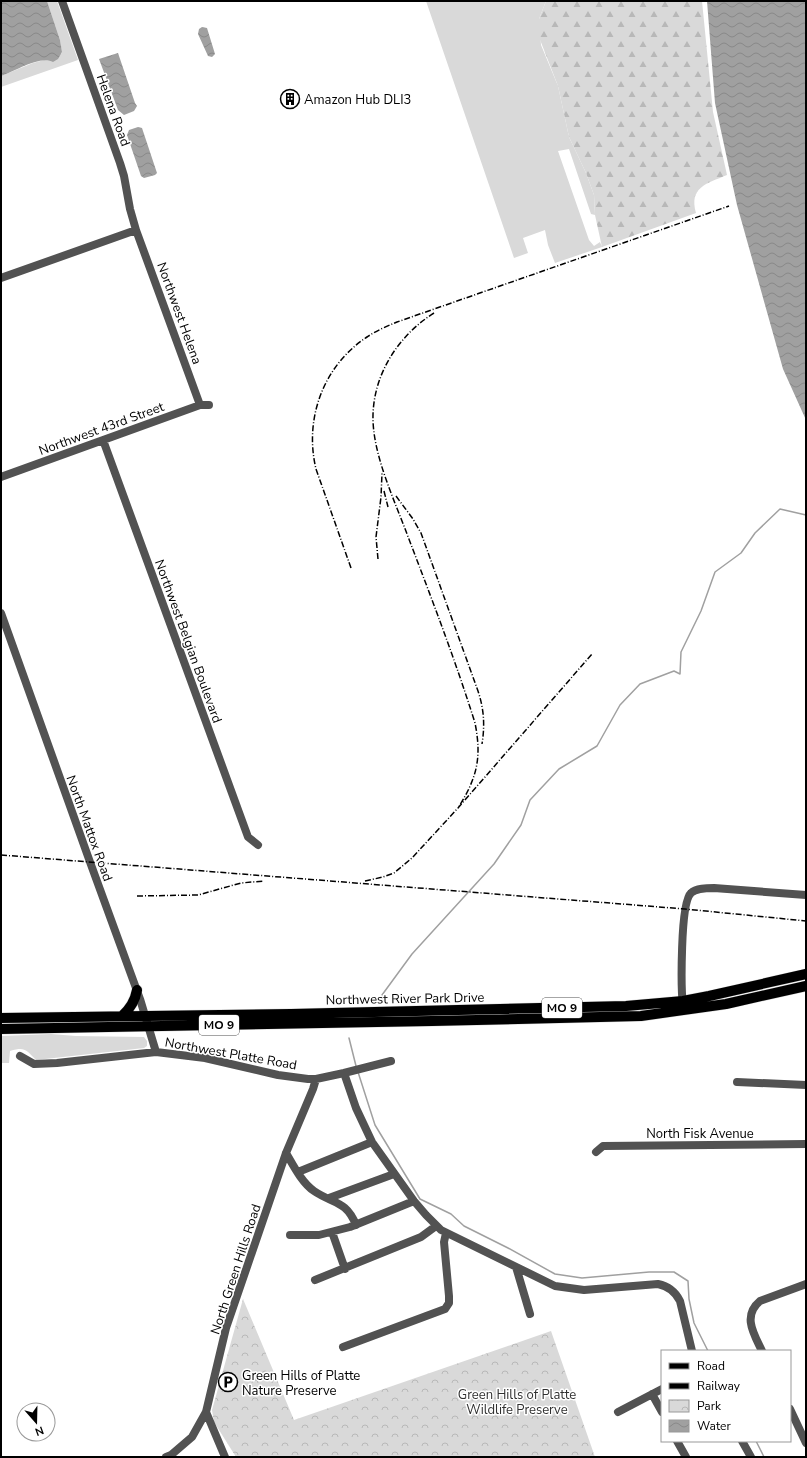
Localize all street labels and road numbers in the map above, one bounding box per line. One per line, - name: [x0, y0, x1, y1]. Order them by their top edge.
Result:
- street label: Helena Road: [92, 72, 134, 149]
- street label: Northwest Helena: [152, 260, 206, 367]
- street label: Northwest 43rd Street: [36, 398, 167, 460]
- street label: Northwest Belgian Boulevard: [150, 557, 226, 726]
- street label: North Mattox Road: [62, 773, 117, 884]
- street label: Northwest River Park Drive: [325, 989, 485, 1009]
- road number: MO 9: [542, 998, 582, 1018]
- road number: MO 9: [199, 1015, 239, 1035]
- street label: Northwest Platte Road: [163, 1033, 298, 1074]
- street label: North Fisk Avenue: [646, 1125, 754, 1143]
- street label: North Green Hills Road: [206, 1202, 266, 1337]

